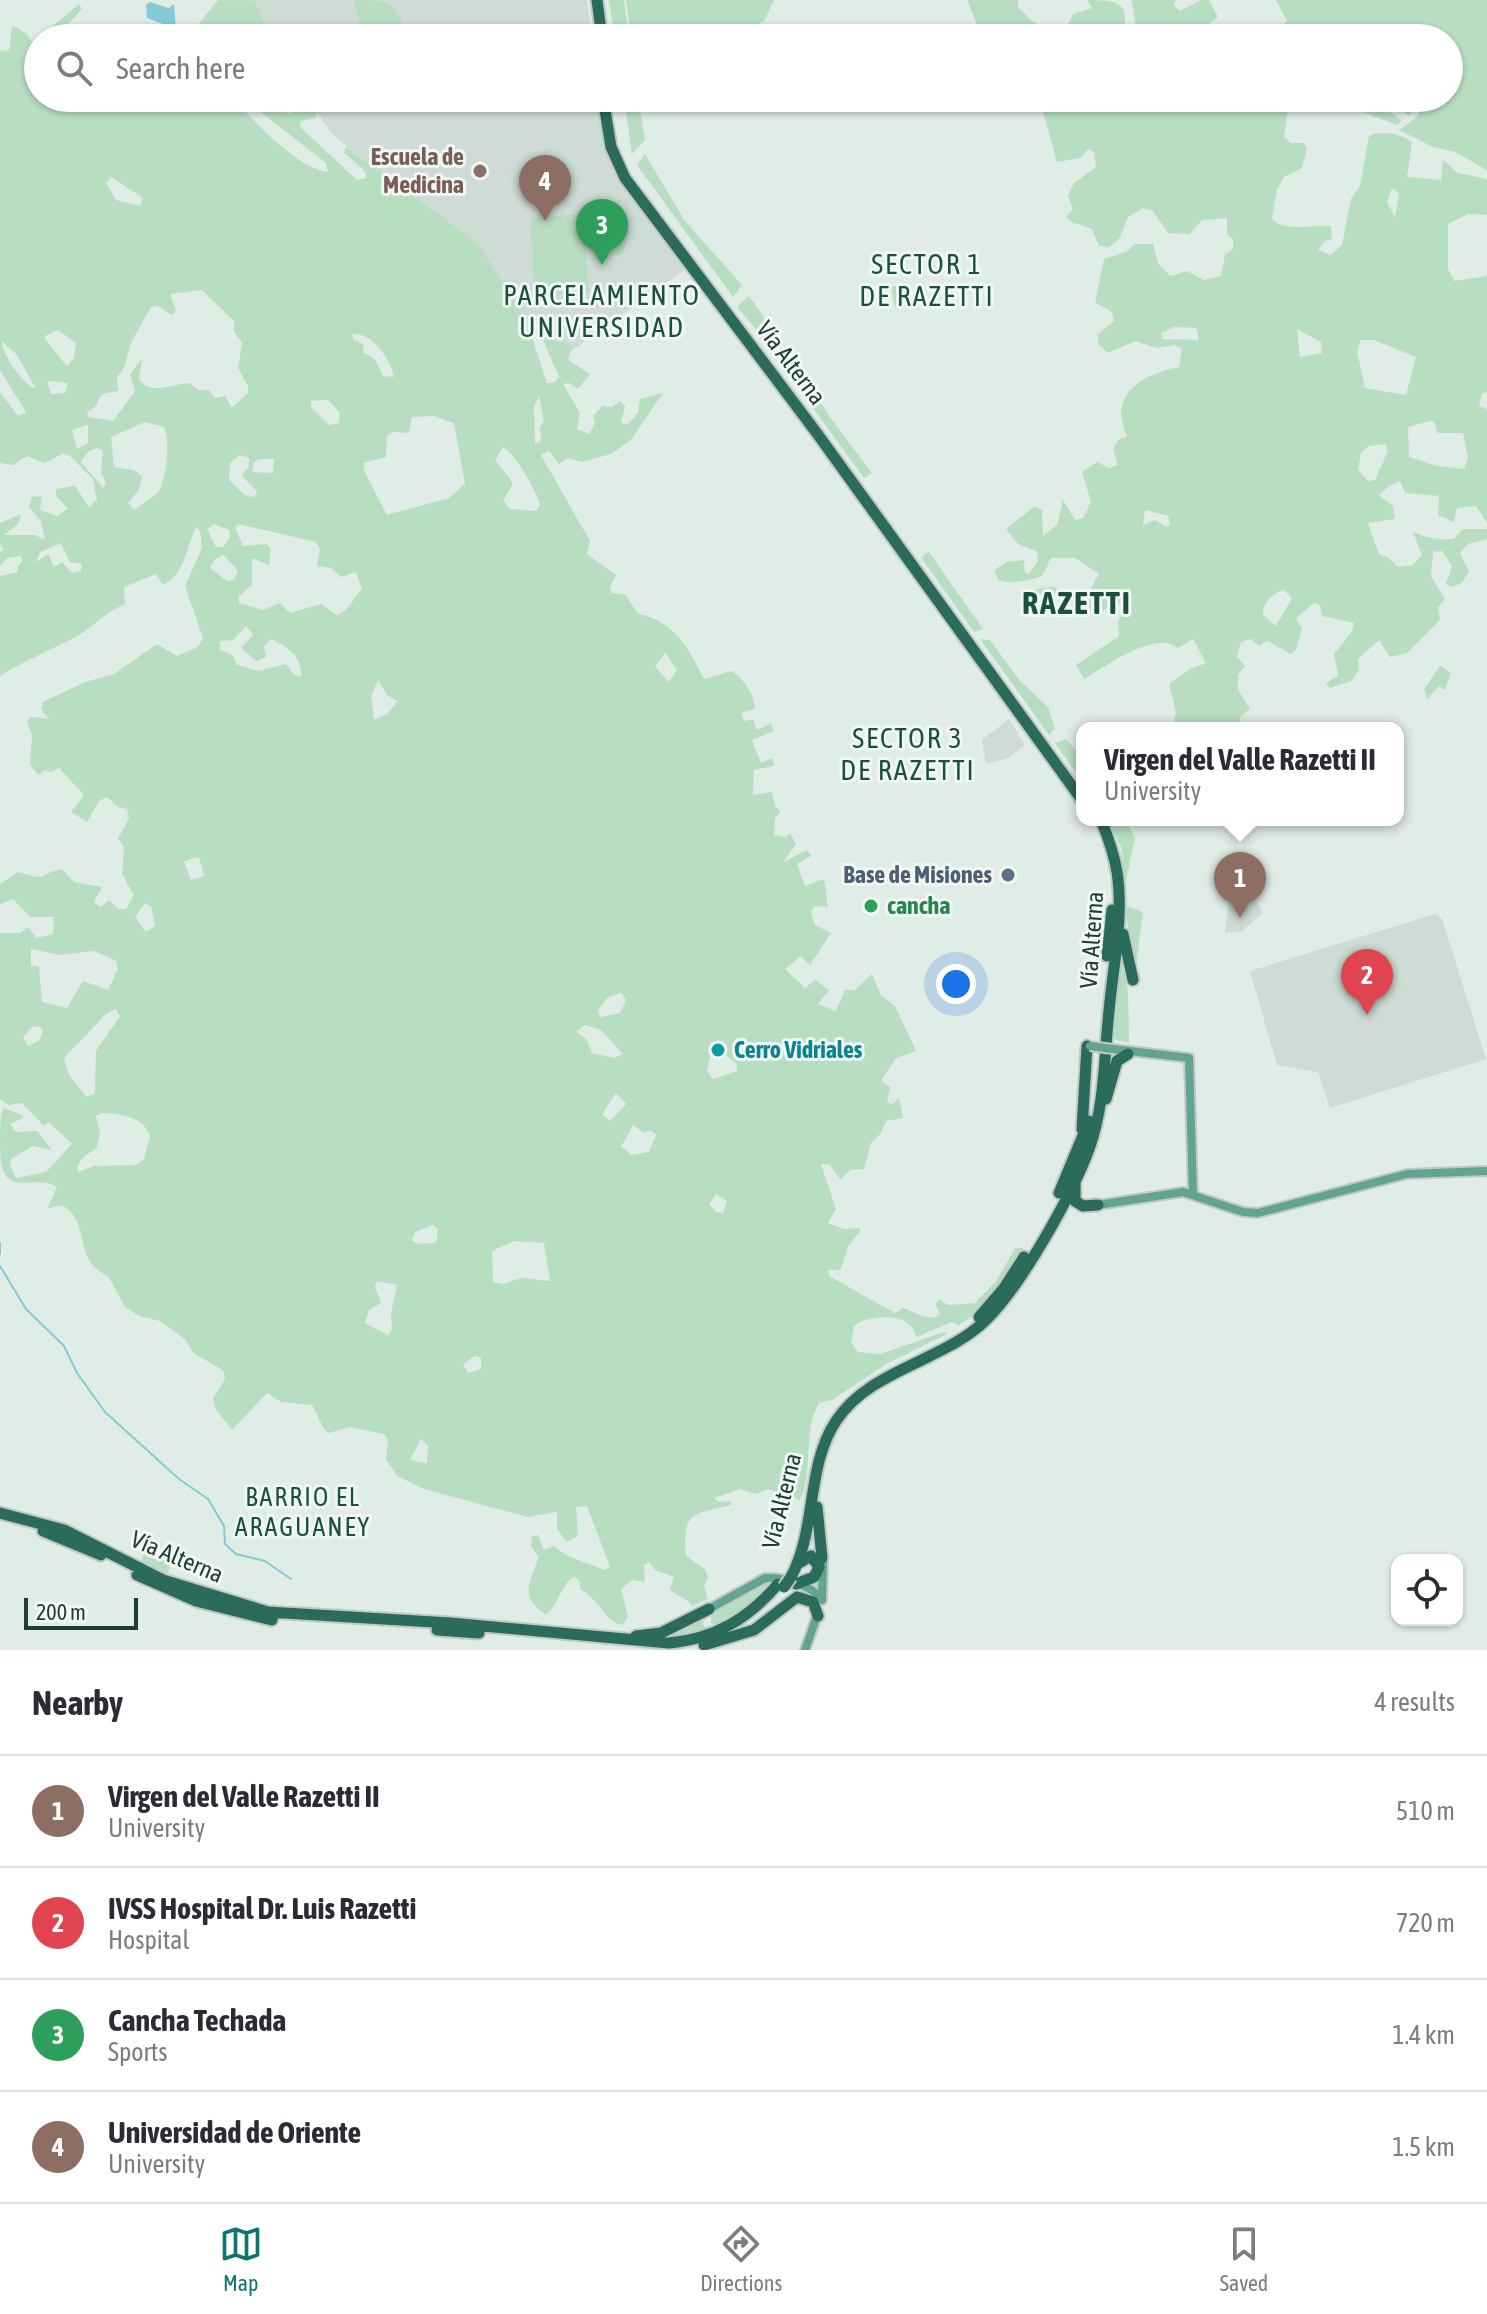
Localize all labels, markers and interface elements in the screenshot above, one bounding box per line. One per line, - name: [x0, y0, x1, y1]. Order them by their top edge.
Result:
- search box: [24, 24, 1463, 112]
- icon: search: [52, 46, 96, 90]
- text: Search here: [116, 51, 245, 85]
- place label: Escuela de Medicina: [371, 143, 464, 198]
- pin: 4: [519, 155, 571, 221]
- marker: Escuela de Medicina: [471, 162, 489, 180]
- pin: 3: [576, 199, 628, 265]
- district label: SECTOR 1 DE RAZETTI: [859, 248, 995, 312]
- district label: PARCELAMIENTO UNIVERSIDAD: [503, 279, 701, 343]
- street label: Vía Alterna: [751, 316, 831, 410]
- district label: RAZETTI: [1022, 584, 1132, 621]
- district label: SECTOR 3 DE RAZETTI: [840, 722, 976, 786]
- popup: [1076, 722, 1404, 826]
- text: Virgen del Valle Razetti II: [1104, 742, 1376, 776]
- text: University: [1104, 776, 1201, 806]
- pin: 1: [1214, 852, 1266, 918]
- place label: Base de Misiones: [843, 861, 993, 888]
- marker: Base de Misiones: [999, 866, 1017, 884]
- street label: Vía Alterna: [1075, 890, 1108, 989]
- place label: cancha: [887, 892, 950, 919]
- marker: cancha: [862, 897, 880, 915]
- pin: 2: [1341, 949, 1393, 1015]
- your location: [936, 964, 976, 1004]
- place label: Cerro Vidriales: [734, 1036, 863, 1063]
- marker: Cerro Vidriales: [709, 1041, 727, 1059]
- street label: Vía Alterna: [757, 1450, 806, 1551]
- district label: BARRIO EL ARAGUANEY: [235, 1482, 371, 1542]
- street label: Vía Alterna: [127, 1525, 227, 1588]
- map controls: [1391, 1554, 1463, 1626]
- button: locate: [1391, 1554, 1463, 1626]
- scale bar: [24, 1594, 138, 1630]
- text: 200 m: [36, 1599, 86, 1625]
- text: Nearby: [32, 1683, 123, 1722]
- text: 4 results: [1374, 1687, 1455, 1717]
- text: Virgen del Valle Razetti II: [108, 1779, 380, 1813]
- text: 1: [52, 1796, 64, 1826]
- text: 510 m: [1396, 1796, 1455, 1826]
- text: University: [108, 1813, 205, 1843]
- text: IVSS Hospital Dr. Luis Razetti: [108, 1891, 416, 1925]
- text: 2: [52, 1908, 64, 1938]
- text: 720 m: [1396, 1908, 1455, 1938]
- text: Hospital: [108, 1925, 189, 1955]
- text: Cancha Techada: [108, 2003, 286, 2037]
- text: 3: [52, 2020, 64, 2050]
- text: 1.4 km: [1392, 2020, 1455, 2050]
- text: Sports: [108, 2037, 168, 2067]
- text: Universidad de Oriente: [108, 2115, 361, 2149]
- text: 4: [52, 2132, 64, 2162]
- text: 1.5 km: [1392, 2132, 1455, 2162]
- text: University: [108, 2149, 205, 2179]
- tab: Map: [219, 2222, 263, 2296]
- tab: Directions: [700, 2222, 782, 2296]
- tab: Saved: [1220, 2222, 1268, 2296]

